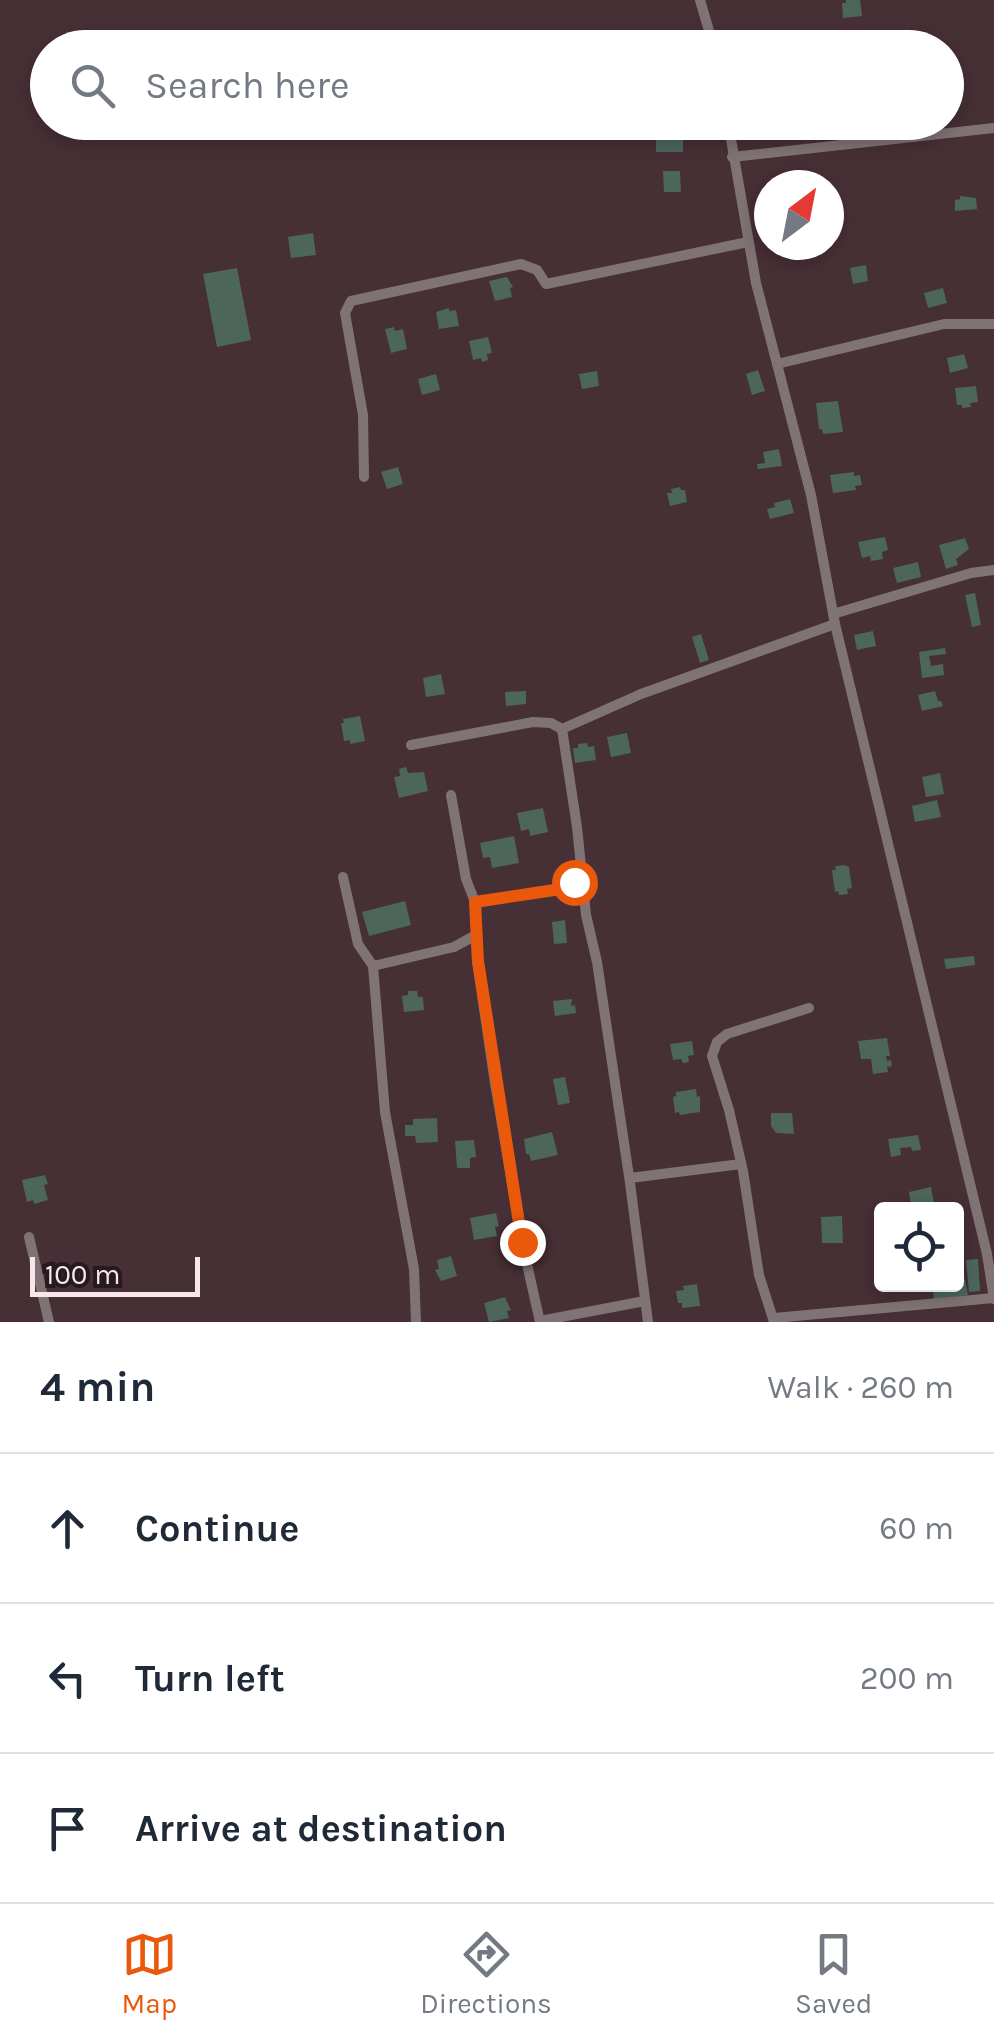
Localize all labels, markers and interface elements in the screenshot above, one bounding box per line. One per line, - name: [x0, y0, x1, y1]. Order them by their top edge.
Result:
- search box: [30, 30, 964, 140]
- icon: search: [65, 58, 120, 113]
- text: Search here: [145, 63, 349, 108]
- north arrow: [754, 170, 844, 260]
- route start: [552, 860, 598, 906]
- map controls: [874, 1202, 964, 1292]
- button: locate: [874, 1202, 964, 1292]
- route end: [500, 1220, 546, 1266]
- scale bar: [30, 1252, 200, 1296]
- text: 100 m: [45, 1258, 120, 1291]
- text: 4 min: [40, 1362, 155, 1412]
- text: Walk · 260 m: [768, 1369, 954, 1406]
- icon: ahead: [40, 1501, 95, 1556]
- text: Continue: [135, 1506, 299, 1551]
- text: 60 m: [879, 1510, 954, 1547]
- icon: left: [40, 1651, 95, 1706]
- text: Turn left: [135, 1656, 285, 1701]
- text: 200 m: [860, 1660, 954, 1697]
- icon: arrive: [40, 1801, 95, 1856]
- text: Arrive at destination: [135, 1806, 507, 1851]
- tab: Map: [122, 1927, 177, 2020]
- tab: Directions: [420, 1927, 552, 2020]
- tab: Saved: [795, 1927, 872, 2020]

